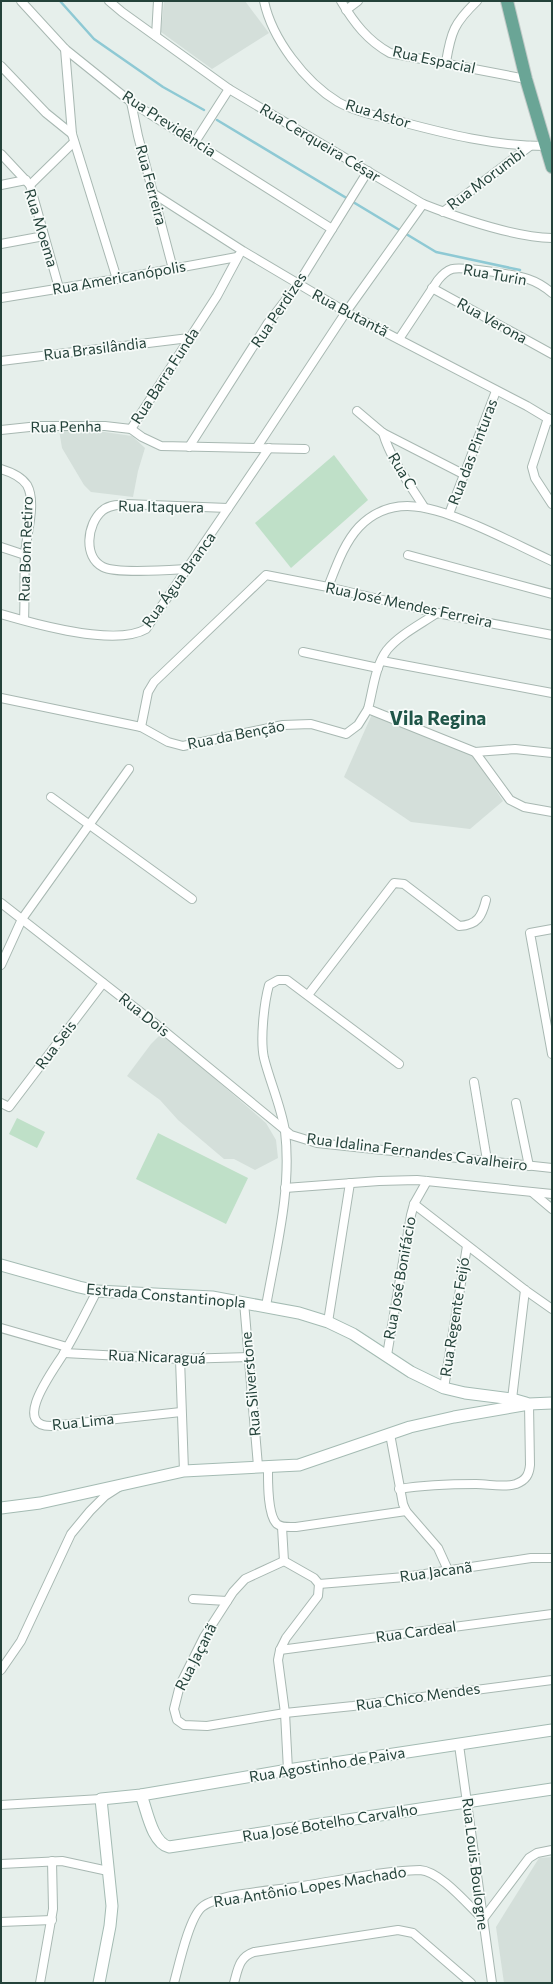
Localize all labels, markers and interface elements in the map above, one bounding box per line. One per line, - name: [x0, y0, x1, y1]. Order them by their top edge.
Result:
- street label: Rua Espacial: [391, 41, 477, 77]
- street label: Rua Previdência: [119, 86, 220, 160]
- street label: Rua Astor: [344, 95, 413, 131]
- street label: Rua Cerqueira César: [257, 99, 384, 185]
- street label: Rua Ferreira: [133, 143, 171, 227]
- street label: Rua Morumbi: [443, 143, 528, 213]
- street label: Rua Moema: [21, 186, 62, 269]
- street label: Rua Americanópolis: [51, 256, 187, 298]
- street label: Rua Turin: [462, 260, 528, 288]
- street label: Rua Perdizes: [247, 268, 310, 350]
- street label: Rua Butantã: [309, 285, 392, 340]
- street label: Rua Verona: [454, 294, 531, 347]
- street label: Rua Barra Funda: [126, 324, 202, 427]
- street label: Rua Brasilândia: [42, 333, 147, 363]
- street label: Rua das Pinturas: [444, 396, 501, 507]
- street label: Rua Penha: [30, 416, 102, 436]
- street label: Rua C: [385, 449, 421, 492]
- street label: Rua Bom Retiro: [14, 496, 36, 602]
- street label: Rua Itaquera: [118, 496, 204, 516]
- street label: Rua Água Branca: [137, 528, 219, 631]
- street label: Rua José Mendes Ferreira: [324, 578, 494, 631]
- district label: Vila Regina: [390, 706, 486, 729]
- street label: Rua da Benção: [186, 716, 286, 752]
- street label: Rua Dois: [116, 989, 174, 1040]
- street label: Rua Seis: [31, 1016, 79, 1072]
- street label: Rua Idalina Fernandes Cavalheiro: [306, 1129, 529, 1173]
- street label: Rua José Bonifácio: [379, 1215, 419, 1341]
- street label: Rua Regente Feijó: [436, 1256, 472, 1378]
- street label: Estrada Constantinopla: [86, 1279, 247, 1311]
- street label: Rua Silverstone: [236, 1331, 264, 1437]
- street label: Rua Nicaraguá: [108, 1345, 206, 1367]
- street label: Rua Lima: [51, 1409, 115, 1433]
- street label: Rua Jacanã: [399, 1557, 473, 1585]
- street label: Rua Cardeal: [374, 1616, 457, 1646]
- street label: Rua Jaçanã: [171, 1620, 220, 1693]
- street label: Rua Chico Mendes: [355, 1678, 481, 1714]
- street label: Rua Agostinho de Paiva: [248, 1743, 406, 1785]
- street label: Rua Louis Boulogne: [459, 1797, 493, 1931]
- street label: Rua José Botelho Carvalho: [241, 1799, 419, 1845]
- street label: Rua Antônio Lopes Machado: [212, 1862, 408, 1910]

